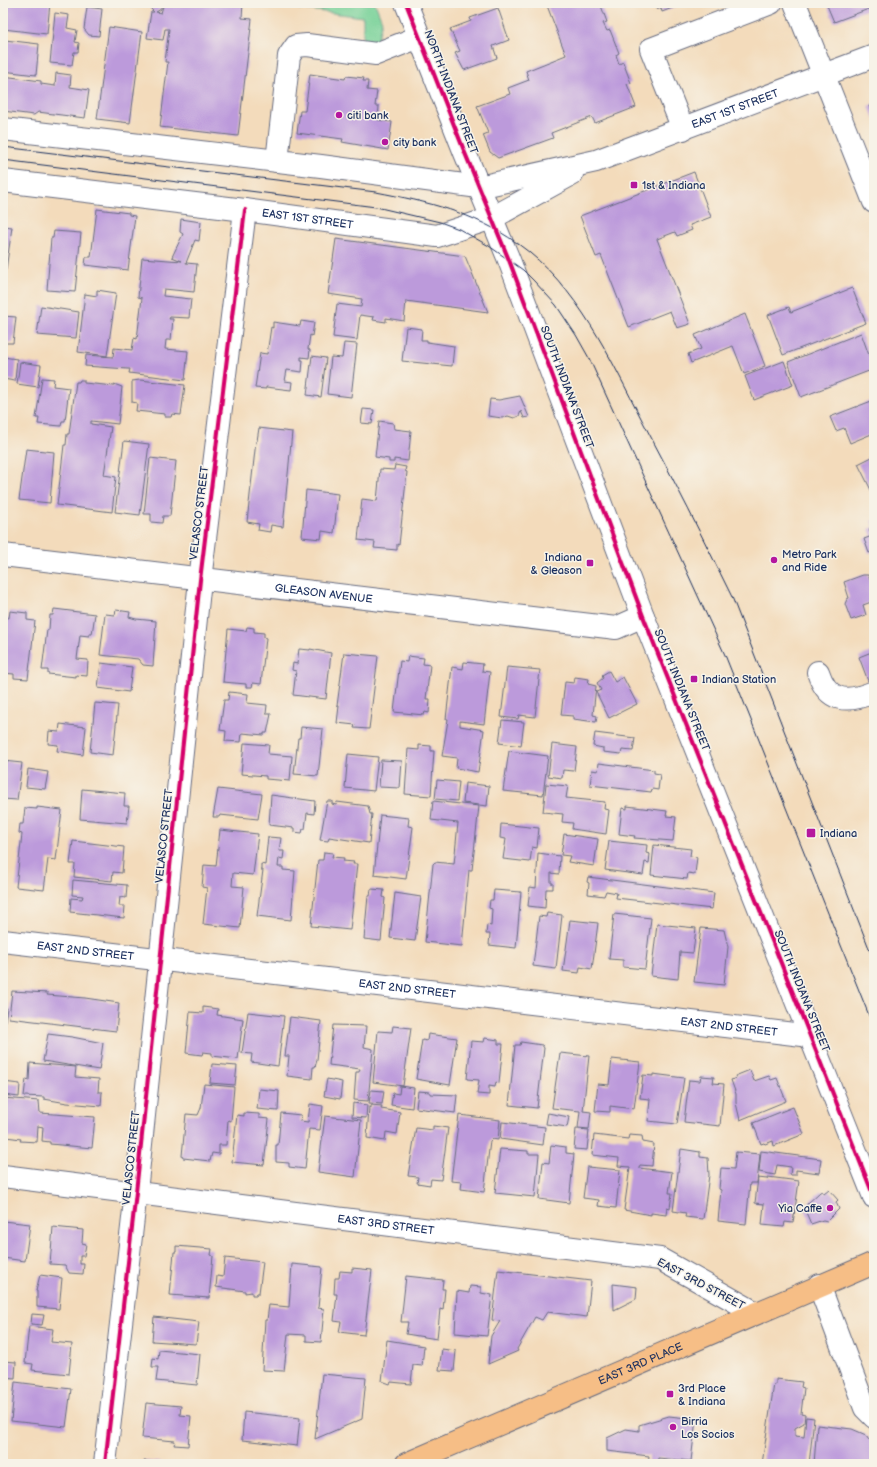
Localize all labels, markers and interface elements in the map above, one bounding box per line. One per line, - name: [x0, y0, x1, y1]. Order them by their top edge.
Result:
- street label: NORTH INDIANA STREET: [421, 28, 481, 156]
- street label: EAST 1ST STREET: [690, 86, 781, 131]
- place label: citi bank: [347, 109, 389, 122]
- marker: citi bank: [334, 110, 344, 120]
- place label: city bank: [393, 136, 437, 149]
- marker: city bank: [380, 137, 390, 147]
- place label: 1st & Indiana: [642, 179, 705, 192]
- marker: 1st & Indiana: [629, 180, 639, 190]
- street label: EAST 1ST STREET: [261, 206, 355, 231]
- street label: SOUTH INDIANA STREET: [538, 324, 597, 451]
- street label: VELASCO STREET: [187, 465, 211, 561]
- place label: Metro Park and Ride: [782, 548, 837, 574]
- place label: Indiana & Gleason: [530, 551, 582, 577]
- marker: Metro Park and Ride: [769, 555, 779, 565]
- marker: Indiana & Gleason: [585, 558, 595, 568]
- street label: GLEASON AVENUE: [274, 581, 373, 605]
- street label: SOUTH INDIANA STREET: [652, 627, 713, 753]
- place label: Indiana Station: [702, 673, 776, 686]
- marker: Indiana Station: [689, 674, 699, 684]
- street label: VELASCO STREET: [153, 788, 175, 884]
- marker: Indiana: [805, 827, 817, 839]
- place label: Indiana: [820, 827, 857, 840]
- street label: SOUTH INDIANA STREET: [772, 928, 833, 1054]
- street label: EAST 2ND STREET: [36, 939, 135, 963]
- street label: EAST 2ND STREET: [358, 976, 457, 1001]
- street label: EAST 2ND STREET: [680, 1014, 779, 1039]
- street label: VELASCO STREET: [120, 1110, 142, 1206]
- place label: Yia Caffe: [777, 1202, 822, 1215]
- marker: Yia Caffe: [825, 1203, 835, 1213]
- street label: EAST 3RD STREET: [337, 1212, 436, 1237]
- street label: EAST 3RD STREET: [655, 1255, 747, 1313]
- street label: EAST 3RD PLACE: [596, 1340, 684, 1387]
- place label: 3rd Place & Indiana: [678, 1382, 726, 1408]
- marker: 3rd Place & Indiana: [665, 1389, 675, 1399]
- place label: Birria Los Socios: [681, 1415, 735, 1441]
- marker: Birria Los Socios: [668, 1422, 678, 1432]

